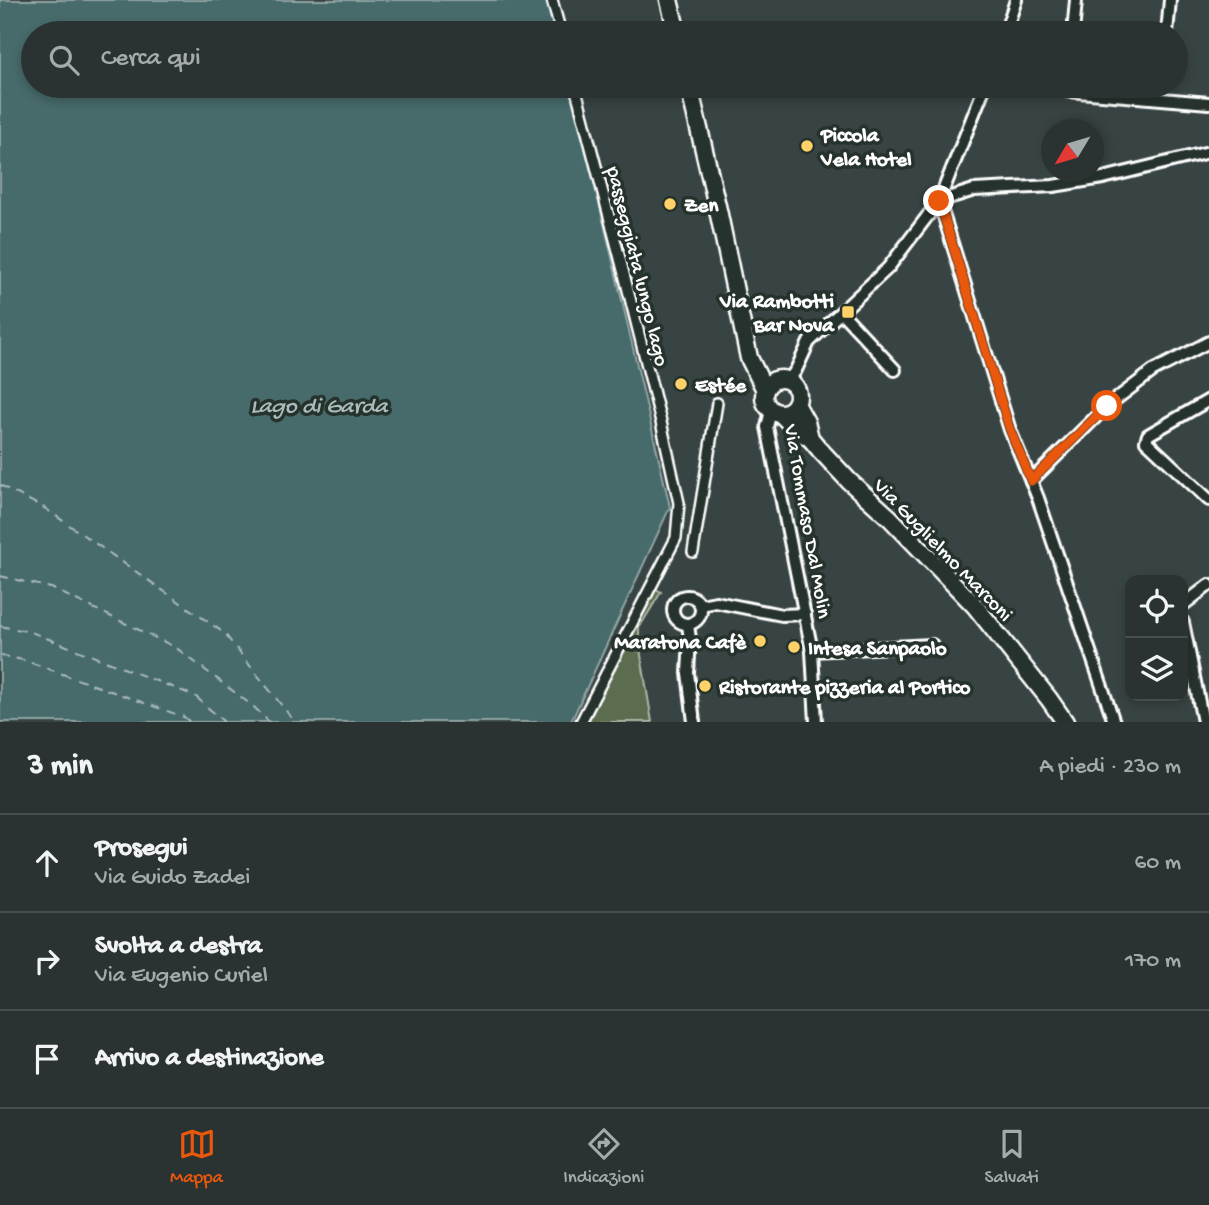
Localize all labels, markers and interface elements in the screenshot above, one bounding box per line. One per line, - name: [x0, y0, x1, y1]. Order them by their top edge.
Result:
- search box: [21, 21, 1188, 98]
- icon: search: [45, 41, 83, 79]
- text: Cerca qui: [101, 44, 201, 75]
- north arrow: [1041, 119, 1104, 182]
- place label: Piccola Vela Hotel: [820, 125, 912, 174]
- marker: Piccola Vela Hotel: [799, 138, 815, 154]
- street label: passeggiata lungo lago: [598, 163, 673, 369]
- route end: [923, 185, 954, 216]
- place label: Zen: [684, 195, 719, 220]
- marker: Zen: [662, 196, 678, 212]
- place label: Via Rambotti Bar Nova: [719, 291, 835, 340]
- marker: Via Rambotti Bar Nova: [840, 304, 856, 320]
- place label: Estée: [695, 375, 747, 400]
- marker: Estée: [673, 376, 689, 392]
- route start: [1091, 390, 1122, 421]
- water label: Lago di Garda: [250, 394, 389, 421]
- street label: Via Tommaso Dal Molin: [776, 422, 835, 621]
- street label: Via Guglielmo Marconi: [866, 474, 1016, 628]
- map controls: [1125, 575, 1188, 701]
- button: locate: [1125, 575, 1188, 638]
- place label: Maratona Cafè: [614, 632, 747, 657]
- marker: Maratona Cafè: [752, 633, 768, 649]
- place label: Intesa Sanpaolo: [808, 638, 947, 663]
- button: layers: [1125, 638, 1188, 701]
- marker: Intesa Sanpaolo: [786, 639, 802, 655]
- place label: Ristorante pizzeria al Portico: [718, 677, 971, 702]
- marker: Ristorante pizzeria al Portico: [697, 678, 713, 694]
- text: 3 min: [28, 750, 93, 785]
- text: A piedi · 230 m: [1039, 754, 1181, 781]
- text: Prosegui: [95, 834, 188, 865]
- icon: ahead: [28, 844, 66, 882]
- text: 60 m: [1135, 850, 1181, 877]
- text: Via Guido Zadei: [95, 865, 250, 892]
- text: Svolta a destra: [95, 932, 262, 963]
- icon: right: [28, 942, 66, 980]
- text: 170 m: [1125, 948, 1181, 975]
- text: Via Eugenio Curiel: [95, 963, 268, 990]
- icon: arrive: [28, 1040, 66, 1078]
- text: Arrivo a destinazione: [95, 1044, 324, 1075]
- tab: Mappa: [170, 1125, 223, 1190]
- tab: Indicazioni: [563, 1125, 644, 1190]
- tab: Salvati: [985, 1125, 1039, 1190]

